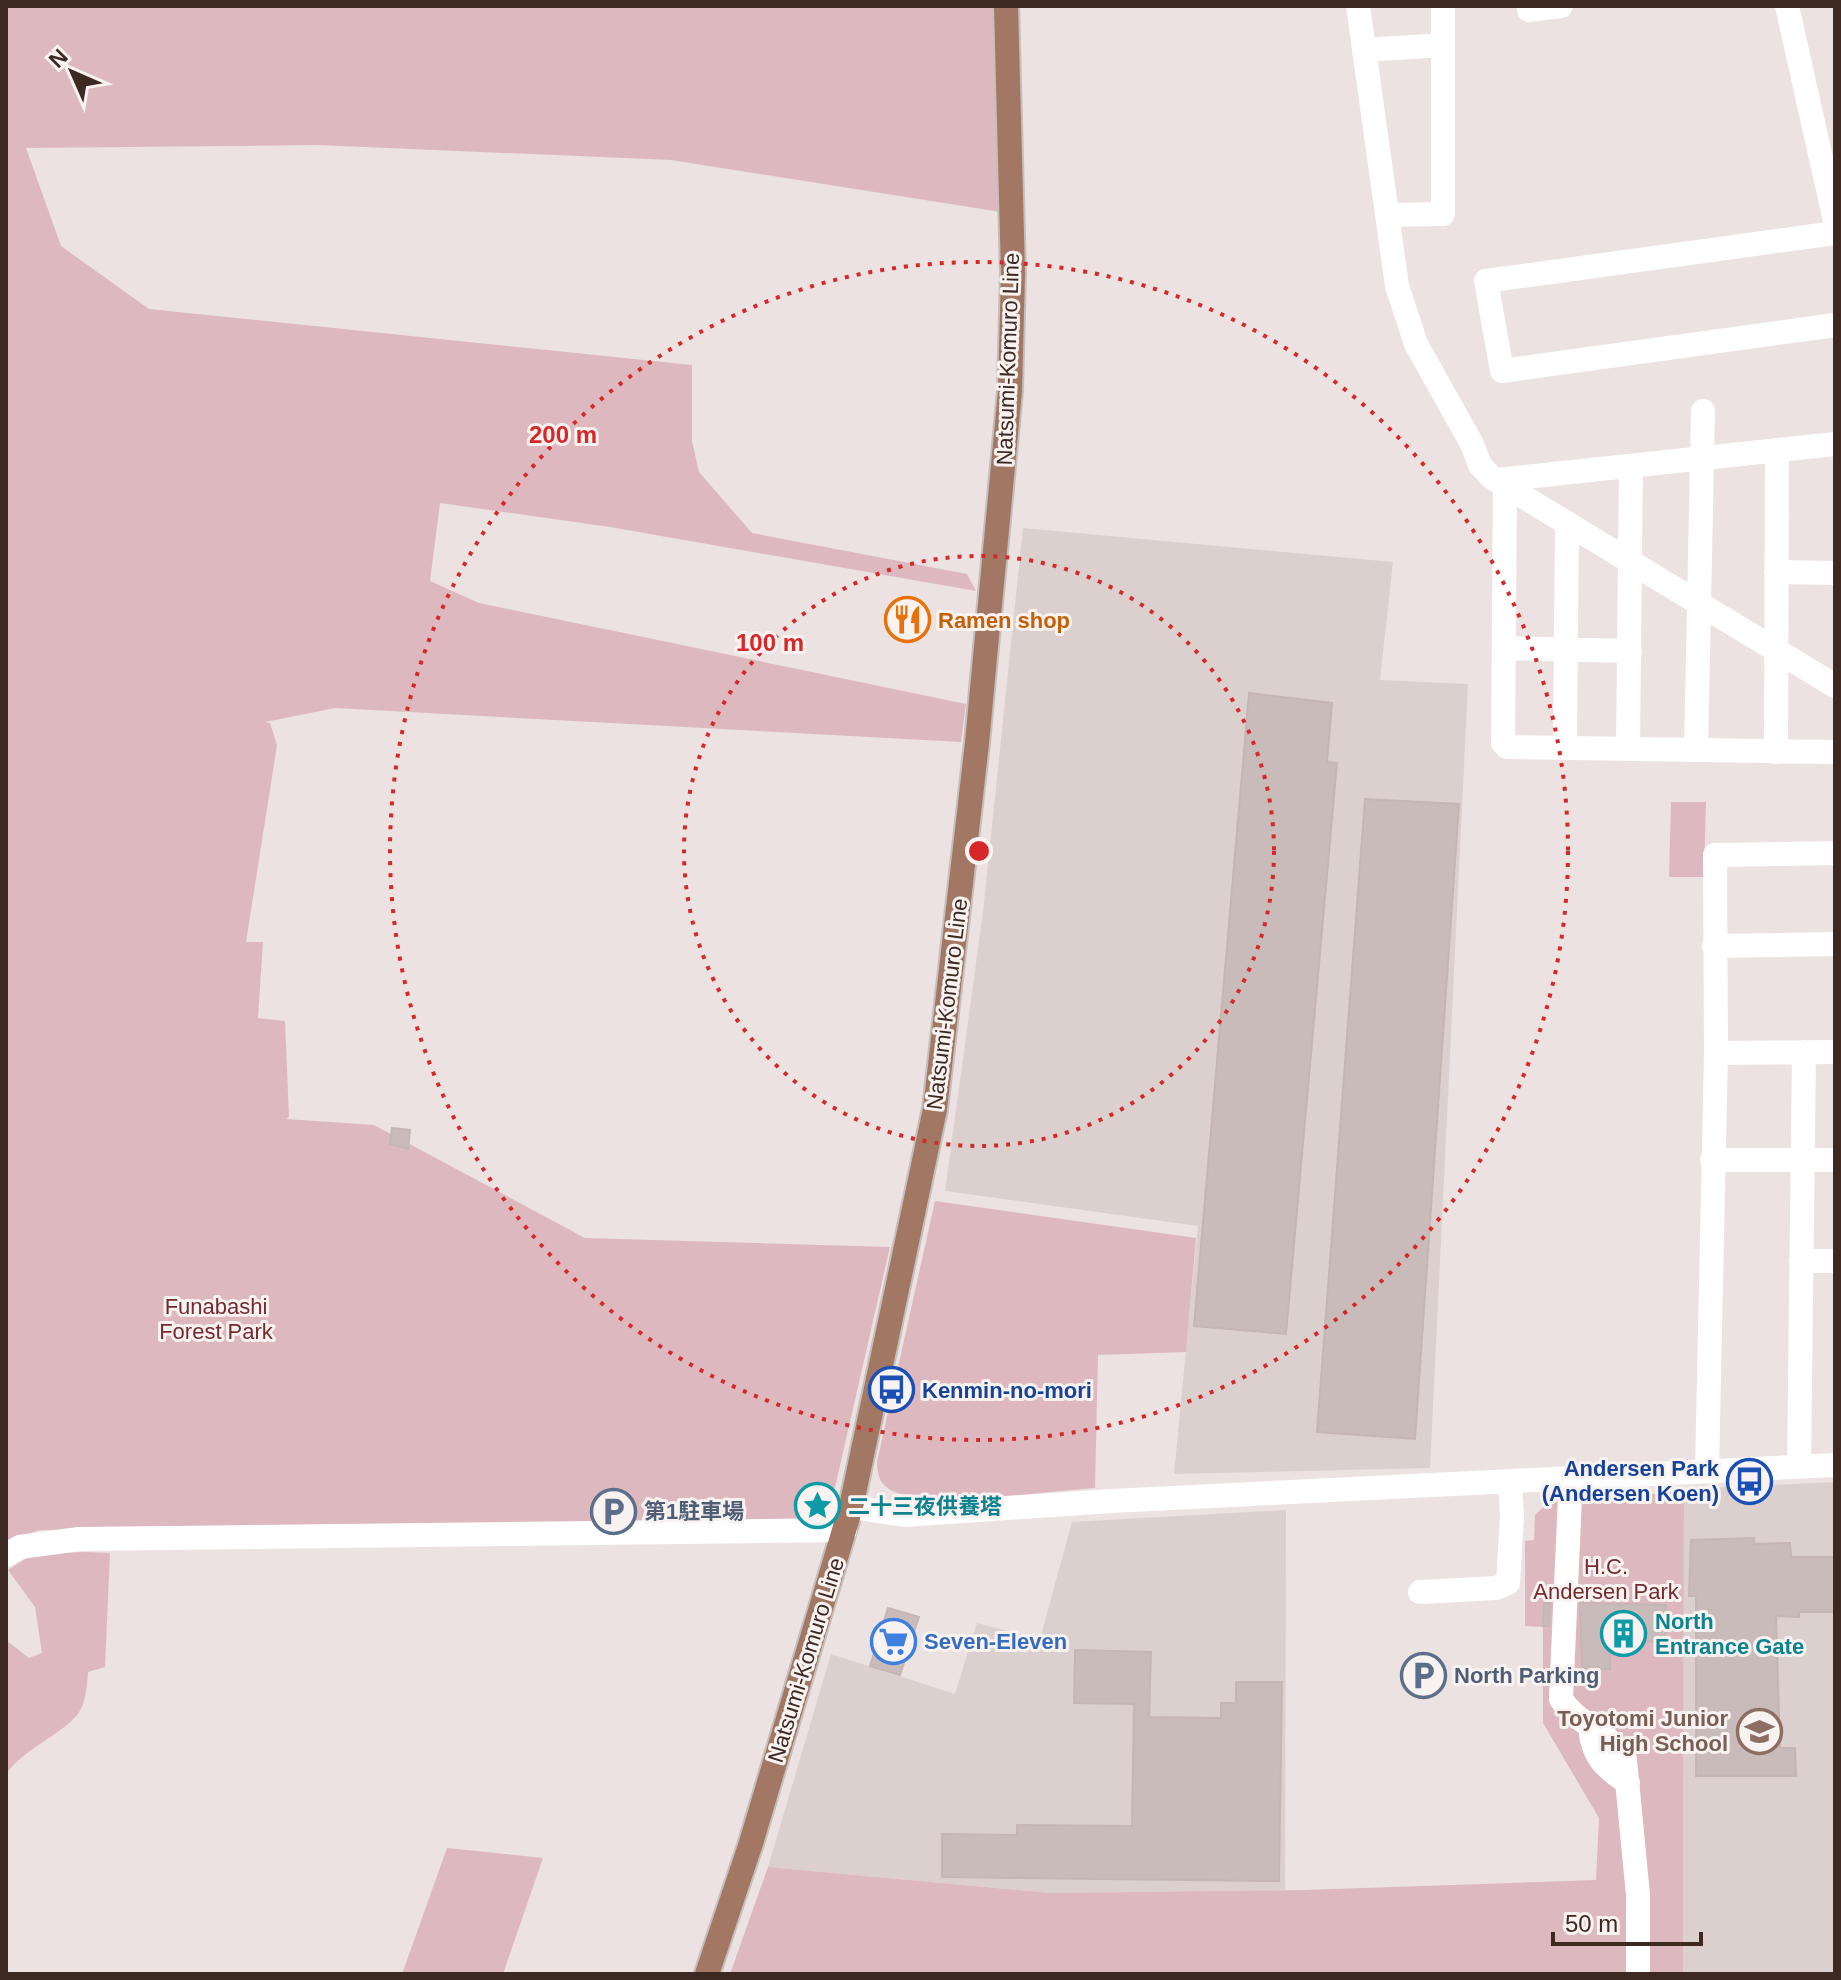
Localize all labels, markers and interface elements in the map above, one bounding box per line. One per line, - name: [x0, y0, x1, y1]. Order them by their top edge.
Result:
- north arrow: [32, 32, 112, 112]
- text: N: [44, 44, 73, 73]
- street label: Natsumi-Komuro Line: [992, 252, 1024, 466]
- text: 200 m: [529, 421, 597, 448]
- restaurant icon: Ramen shop: [883, 596, 931, 644]
- place label: Ramen shop: [938, 608, 1070, 633]
- text: 100 m: [736, 629, 804, 656]
- centre of rings: [965, 837, 993, 865]
- street label: Natsumi-Komuro Line: [922, 897, 972, 1111]
- park label: Funabashi Forest Park: [159, 1294, 274, 1344]
- bus stop icon: Kenmin-no-mori: [867, 1366, 915, 1414]
- place label: Kenmin-no-mori: [922, 1378, 1092, 1403]
- place label: Andersen Park (Andersen Koen): [1542, 1456, 1720, 1506]
- bus stop icon: Andersen Park (Andersen Koen): [1726, 1457, 1774, 1505]
- place icon: 二十三夜供養塔: [793, 1482, 841, 1530]
- parking icon: 第1駐車場: [589, 1487, 637, 1535]
- place label: 二十三夜供養塔: [848, 1494, 1002, 1519]
- place label: 第1駐車場: [644, 1499, 744, 1524]
- park label: H.C. Andersen Park: [1533, 1554, 1680, 1604]
- street label: Natsumi-Komuro Line: [763, 1555, 849, 1765]
- place label: North Entrance Gate: [1655, 1609, 1804, 1659]
- building icon: North Entrance Gate: [1600, 1610, 1648, 1658]
- supermarket icon: Seven-Eleven: [869, 1617, 917, 1665]
- place label: Seven-Eleven: [924, 1629, 1067, 1654]
- parking icon: North Parking: [1399, 1651, 1447, 1699]
- place label: North Parking: [1454, 1663, 1599, 1688]
- place label: Toyotomi Junior High School: [1557, 1706, 1728, 1756]
- school or university icon: Toyotomi Junior High School: [1735, 1707, 1783, 1755]
- scale bar: [1553, 1896, 1701, 1946]
- text: 50 m: [1565, 1910, 1618, 1937]

